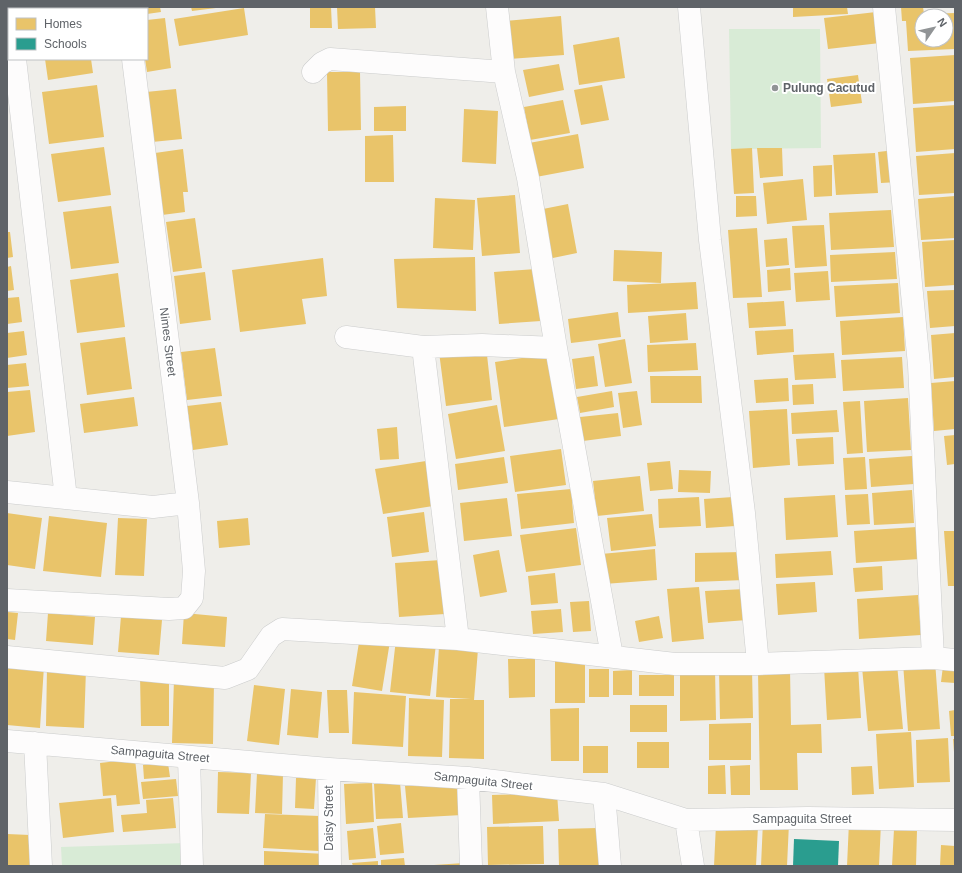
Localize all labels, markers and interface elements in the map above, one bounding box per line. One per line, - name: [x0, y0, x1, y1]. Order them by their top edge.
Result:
- legend: [8, 8, 148, 60]
- north arrow: [914, 8, 954, 48]
- text: N: [935, 16, 950, 29]
- text: Homes: [44, 17, 82, 31]
- text: Schools: [44, 37, 87, 51]
- place label: Pulung Cacutud: [783, 81, 875, 95]
- marker: Pulung Cacutud: [770, 83, 780, 93]
- street label: Nimes Street: [157, 307, 179, 378]
- street label: Sampaguita Street: [110, 743, 211, 765]
- street label: Sampaguita Street: [433, 769, 534, 793]
- street label: Daisy Street: [322, 785, 336, 851]
- street label: Sampaguita Street: [752, 812, 852, 826]

